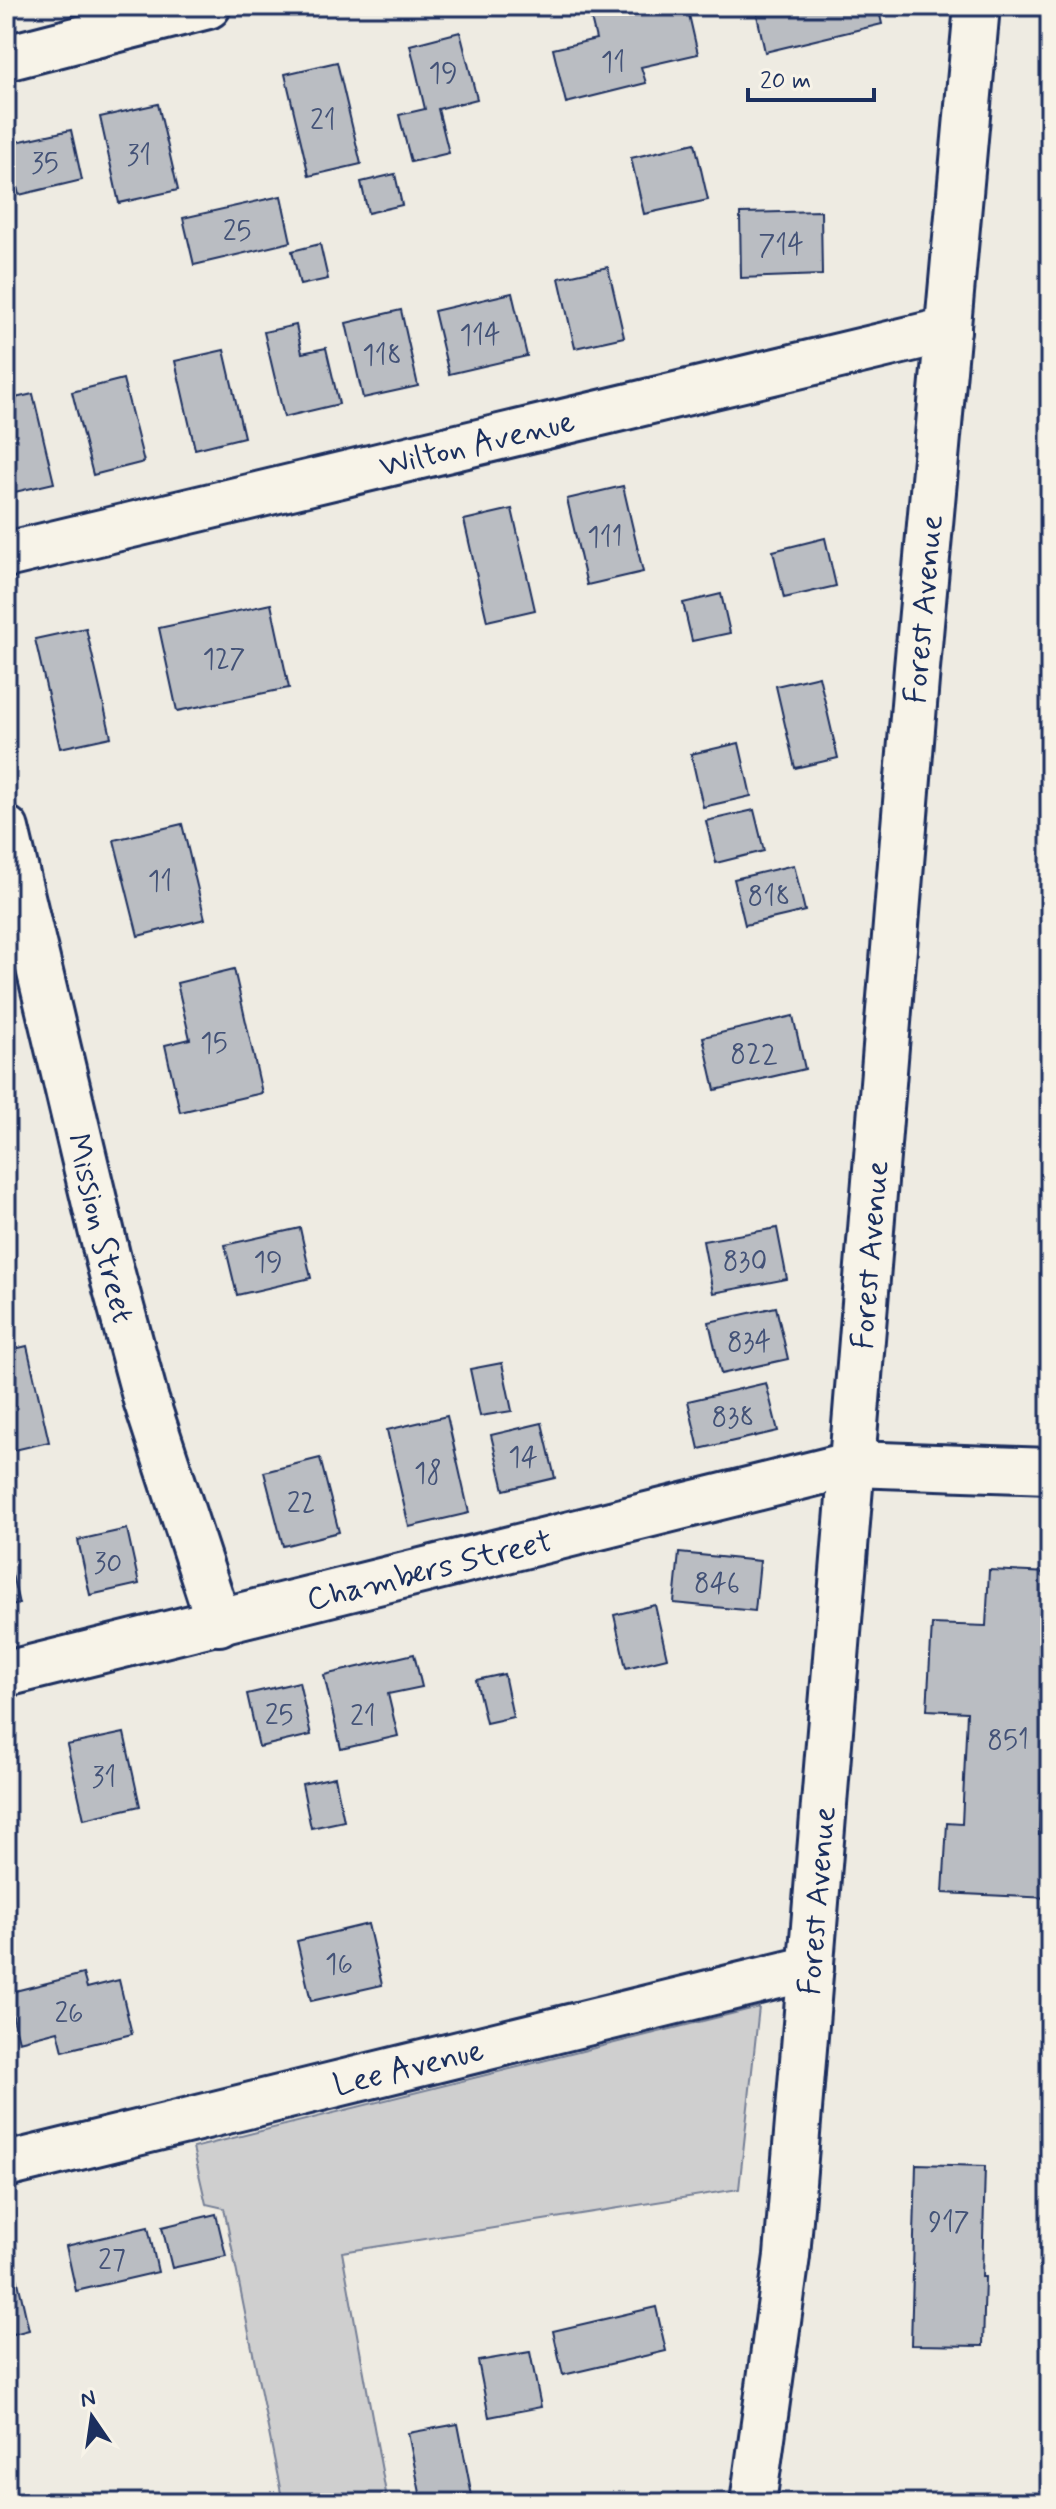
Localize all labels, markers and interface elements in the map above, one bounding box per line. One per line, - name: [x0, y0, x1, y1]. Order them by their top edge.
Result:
- house number: 11: [601, 45, 625, 82]
- scale bar: [748, 52, 874, 102]
- house number: 19: [428, 56, 458, 93]
- text: 20 m: [760, 66, 811, 97]
- house number: 21: [310, 103, 336, 140]
- house number: 31: [127, 138, 151, 175]
- house number: 35: [31, 146, 59, 183]
- house number: 25: [223, 214, 251, 251]
- house number: 714: [758, 228, 804, 265]
- house number: 114: [459, 318, 501, 355]
- house number: 118: [362, 338, 402, 375]
- street label: Wilton Avenue: [375, 401, 579, 488]
- street label: Forest Avenue: [895, 513, 954, 705]
- house number: 111: [587, 520, 623, 557]
- house number: 127: [203, 642, 245, 679]
- house number: 11: [148, 864, 172, 901]
- house number: 818: [748, 879, 790, 916]
- house number: 15: [200, 1026, 228, 1063]
- house number: 822: [730, 1037, 778, 1074]
- street label: Mission Street: [56, 1129, 143, 1328]
- street label: Forest Avenue: [842, 1159, 900, 1351]
- house number: 830: [723, 1244, 767, 1281]
- house number: 19: [253, 1245, 283, 1282]
- house number: 834: [727, 1325, 771, 1362]
- house number: 838: [712, 1400, 754, 1437]
- house number: 14: [508, 1440, 538, 1477]
- house number: 18: [414, 1456, 442, 1493]
- house number: 22: [287, 1486, 315, 1523]
- street label: Chambers Street: [303, 1520, 557, 1622]
- house number: 30: [94, 1546, 122, 1583]
- house number: 846: [694, 1566, 740, 1603]
- house number: 25: [265, 1698, 293, 1735]
- house number: 21: [350, 1699, 376, 1736]
- house number: 851: [987, 1723, 1029, 1760]
- house number: 31: [92, 1760, 116, 1797]
- street label: Forest Avenue: [789, 1805, 847, 1997]
- house number: 16: [325, 1947, 353, 1984]
- house number: 26: [54, 1996, 84, 2033]
- street label: Lee Avenue: [329, 2030, 488, 2107]
- house number: 917: [928, 2205, 970, 2242]
- house number: 27: [98, 2243, 126, 2280]
- north arrow: [52, 2377, 132, 2457]
- text: N: [78, 2384, 98, 2415]

